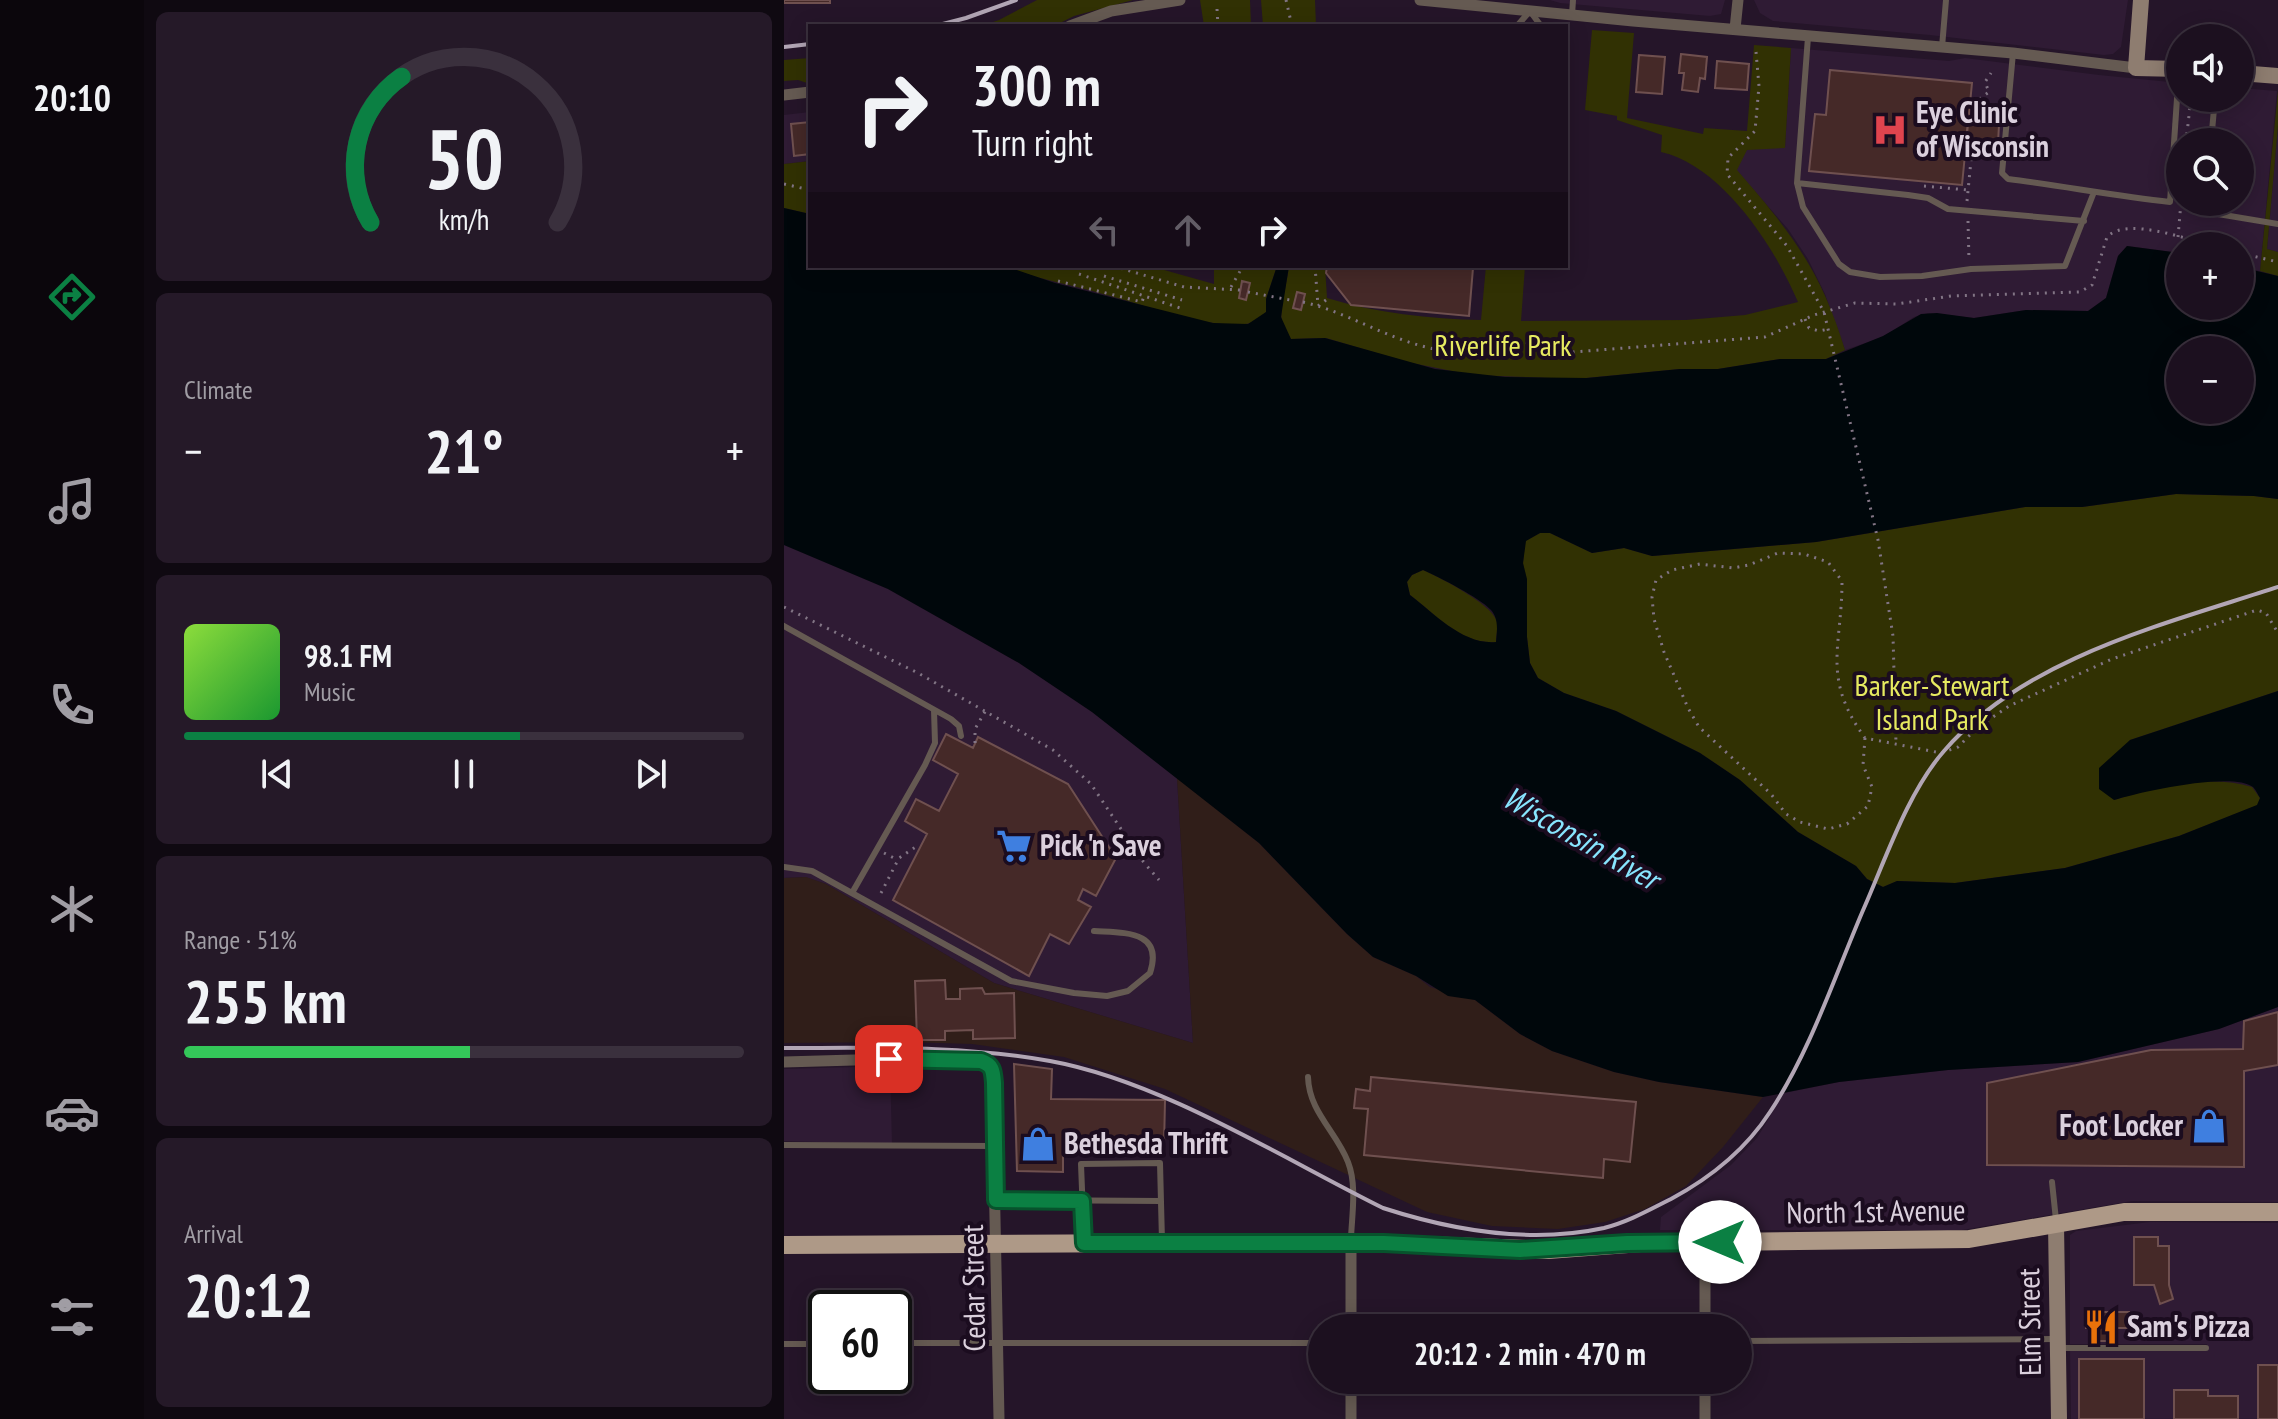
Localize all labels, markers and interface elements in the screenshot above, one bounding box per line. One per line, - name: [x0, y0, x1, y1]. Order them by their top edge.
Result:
- map controls: [2166, 24, 2254, 424]
- button: sound: [2166, 24, 2254, 112]
- text: 300 m: [972, 49, 1101, 121]
- icon: right: [840, 56, 944, 160]
- text: 20:10: [33, 74, 111, 121]
- place label: Eye Clinic of Wisconsin: [1916, 92, 2049, 165]
- text: 50: [424, 103, 504, 211]
- hospital icon: Eye Clinic of Wisconsin: [1871, 111, 1909, 149]
- text: Turn right: [972, 119, 1093, 166]
- button: search: [2166, 128, 2254, 216]
- text: km/h: [439, 201, 489, 238]
- icon: left: [1082, 208, 1126, 252]
- icon: ahead: [1166, 208, 1210, 252]
- icon: right: [1250, 208, 1294, 252]
- button: +: [2166, 232, 2254, 320]
- icon: directions: [44, 269, 100, 325]
- park label: Riverlife Park: [1434, 325, 1572, 364]
- button: −: [2166, 336, 2254, 424]
- text: Climate: [184, 373, 253, 406]
- text: 21°: [424, 412, 504, 490]
- text: −: [184, 422, 202, 479]
- text: +: [726, 422, 744, 479]
- icon: music: [44, 473, 100, 529]
- text: 98.1 FM: [304, 636, 392, 675]
- park label: Barker-Stewart Island Park: [1855, 665, 2010, 738]
- text: Music: [304, 675, 356, 708]
- icon: phone: [44, 677, 100, 733]
- icon: previous: [255, 752, 299, 796]
- icon: pause: [442, 752, 486, 796]
- icon: next: [629, 752, 673, 796]
- water label: Wisconsin River: [1496, 776, 1671, 901]
- place label: Pick 'n Save: [1040, 825, 1162, 864]
- supermarket icon: Pick 'n Save: [995, 827, 1033, 865]
- icon: climate: [44, 881, 100, 937]
- text: Range · 51%: [184, 923, 297, 956]
- text: 255 km: [184, 962, 347, 1040]
- pin: [855, 1025, 923, 1093]
- icon: arrive: [867, 1037, 911, 1081]
- icon: car: [44, 1085, 100, 1141]
- place label: Foot Locker: [2059, 1105, 2183, 1144]
- shop icon: Foot Locker: [2190, 1107, 2228, 1145]
- place label: Bethesda Thrift: [1064, 1123, 1228, 1162]
- shop icon: Bethesda Thrift: [1019, 1125, 1057, 1163]
- street label: North 1st Avenue: [1786, 1189, 1966, 1232]
- position arrow: [1678, 1200, 1762, 1284]
- text: Arrival: [184, 1217, 243, 1250]
- street label: Cedar Street: [952, 1223, 993, 1352]
- text: 20:12: [184, 1256, 314, 1334]
- street label: Elm Street: [2008, 1267, 2049, 1376]
- icon: filters: [44, 1289, 100, 1345]
- speed limit sign: 60: [808, 1290, 912, 1394]
- place label: Sam's Pizza: [2127, 1306, 2250, 1345]
- restaurant icon: Sam's Pizza: [2082, 1308, 2120, 1346]
- text: 20:12 · 2 min · 470 m: [1414, 1334, 1646, 1373]

